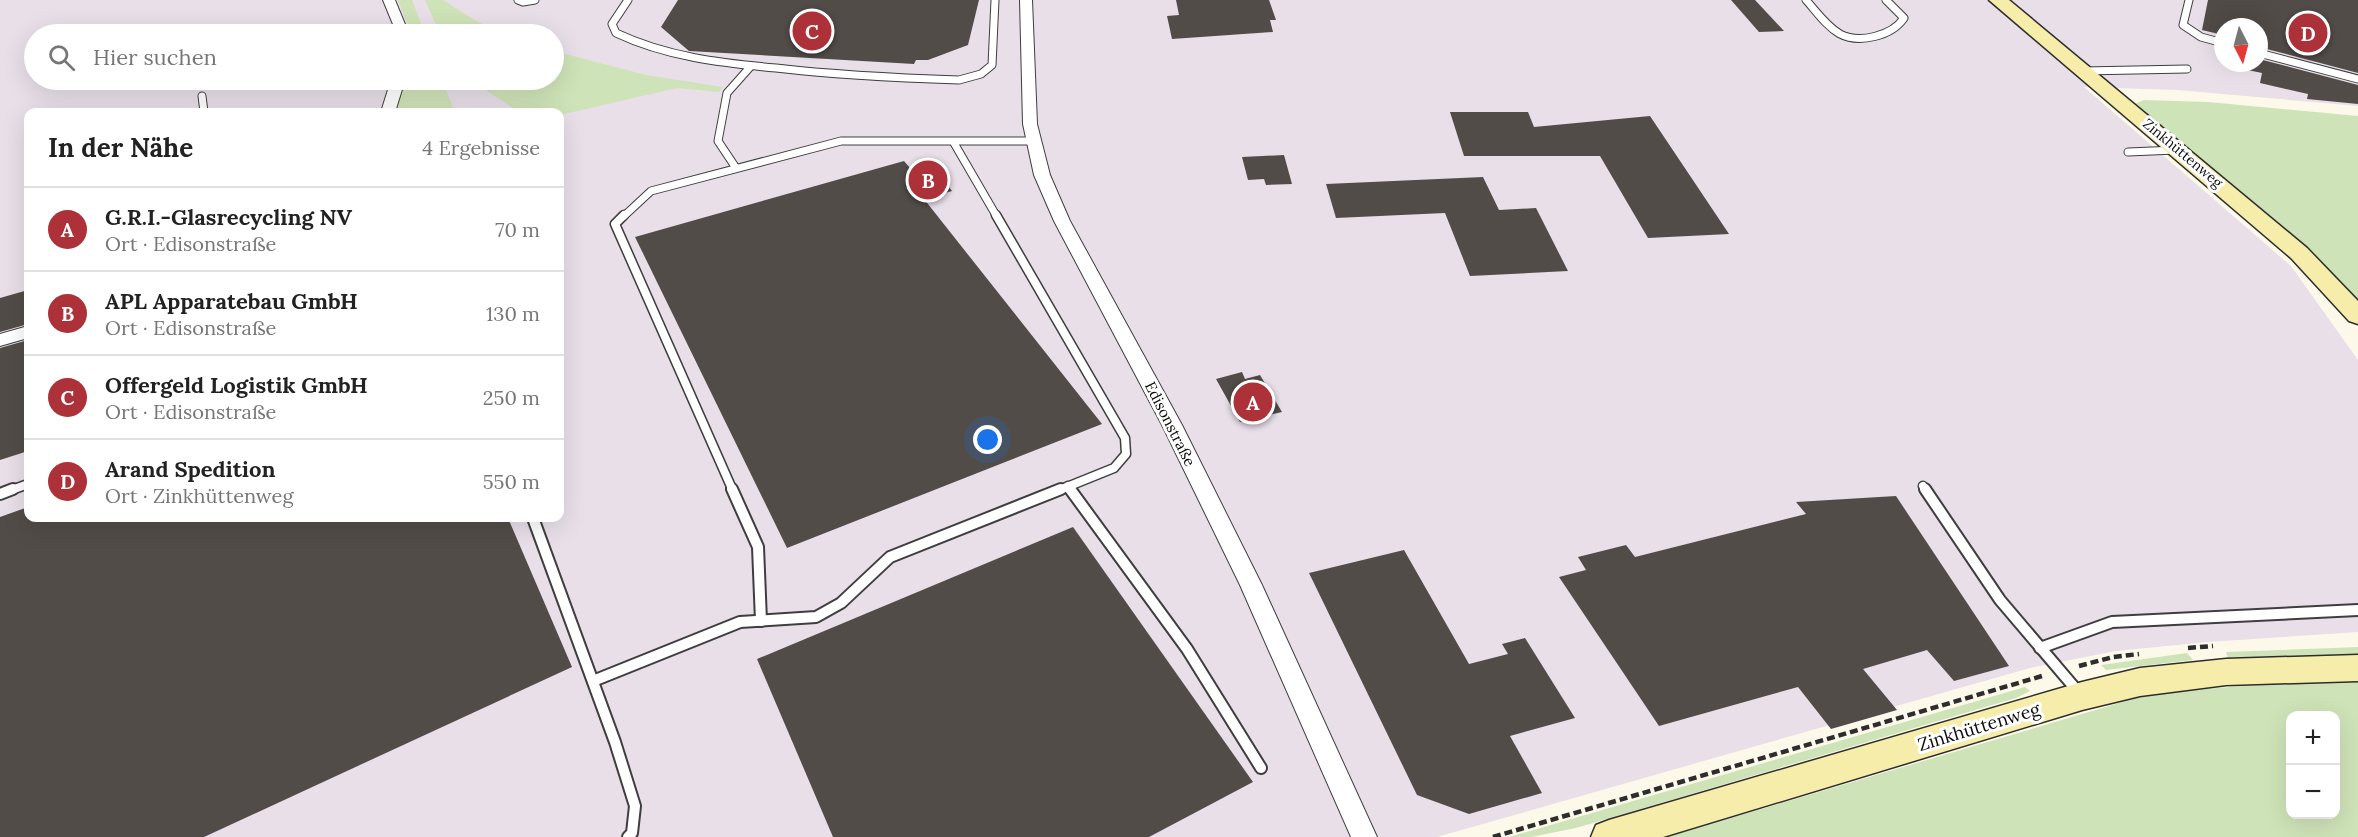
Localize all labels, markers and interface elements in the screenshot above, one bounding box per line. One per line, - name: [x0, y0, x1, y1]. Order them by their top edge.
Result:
- pin: C: [792, 9, 832, 54]
- pin: D: [2288, 10, 2328, 56]
- north arrow: [2214, 18, 2268, 72]
- search box: [24, 24, 564, 90]
- icon: search: [45, 41, 78, 74]
- text: Hier suchen: [93, 43, 217, 71]
- street label: Zinkhüttenweg: [2140, 114, 2227, 192]
- text: In der Nähe: [48, 131, 193, 164]
- text: 4 Ergebnisse: [422, 135, 540, 160]
- pin: B: [908, 158, 948, 202]
- text: G.R.I.-Glasrecycling NV: [105, 203, 352, 231]
- text: A: [61, 217, 74, 242]
- text: 70 m: [495, 217, 540, 242]
- text: Ort · Edisonstraße: [105, 231, 276, 256]
- text: APL Apparatebau GmbH: [105, 287, 358, 315]
- text: B: [61, 301, 74, 326]
- text: 130 m: [486, 301, 540, 326]
- text: Ort · Edisonstraße: [105, 315, 276, 340]
- text: Offergeld Logistik GmbH: [105, 371, 368, 399]
- street label: Edisonstraße: [1141, 378, 1200, 469]
- pin: A: [1234, 380, 1272, 424]
- text: C: [61, 385, 74, 410]
- text: 250 m: [483, 385, 540, 410]
- text: Ort · Edisonstraße: [105, 399, 276, 424]
- your location: [973, 425, 1002, 454]
- text: Arand Spedition: [105, 455, 275, 483]
- text: D: [60, 469, 75, 494]
- text: 550 m: [483, 469, 540, 494]
- text: Ort · Zinkhüttenweg: [105, 483, 293, 508]
- street label: Zinkhüttenweg: [1915, 697, 2044, 756]
- map controls: [2286, 711, 2340, 819]
- button: +: [2286, 711, 2340, 765]
- button: −: [2286, 765, 2340, 819]

